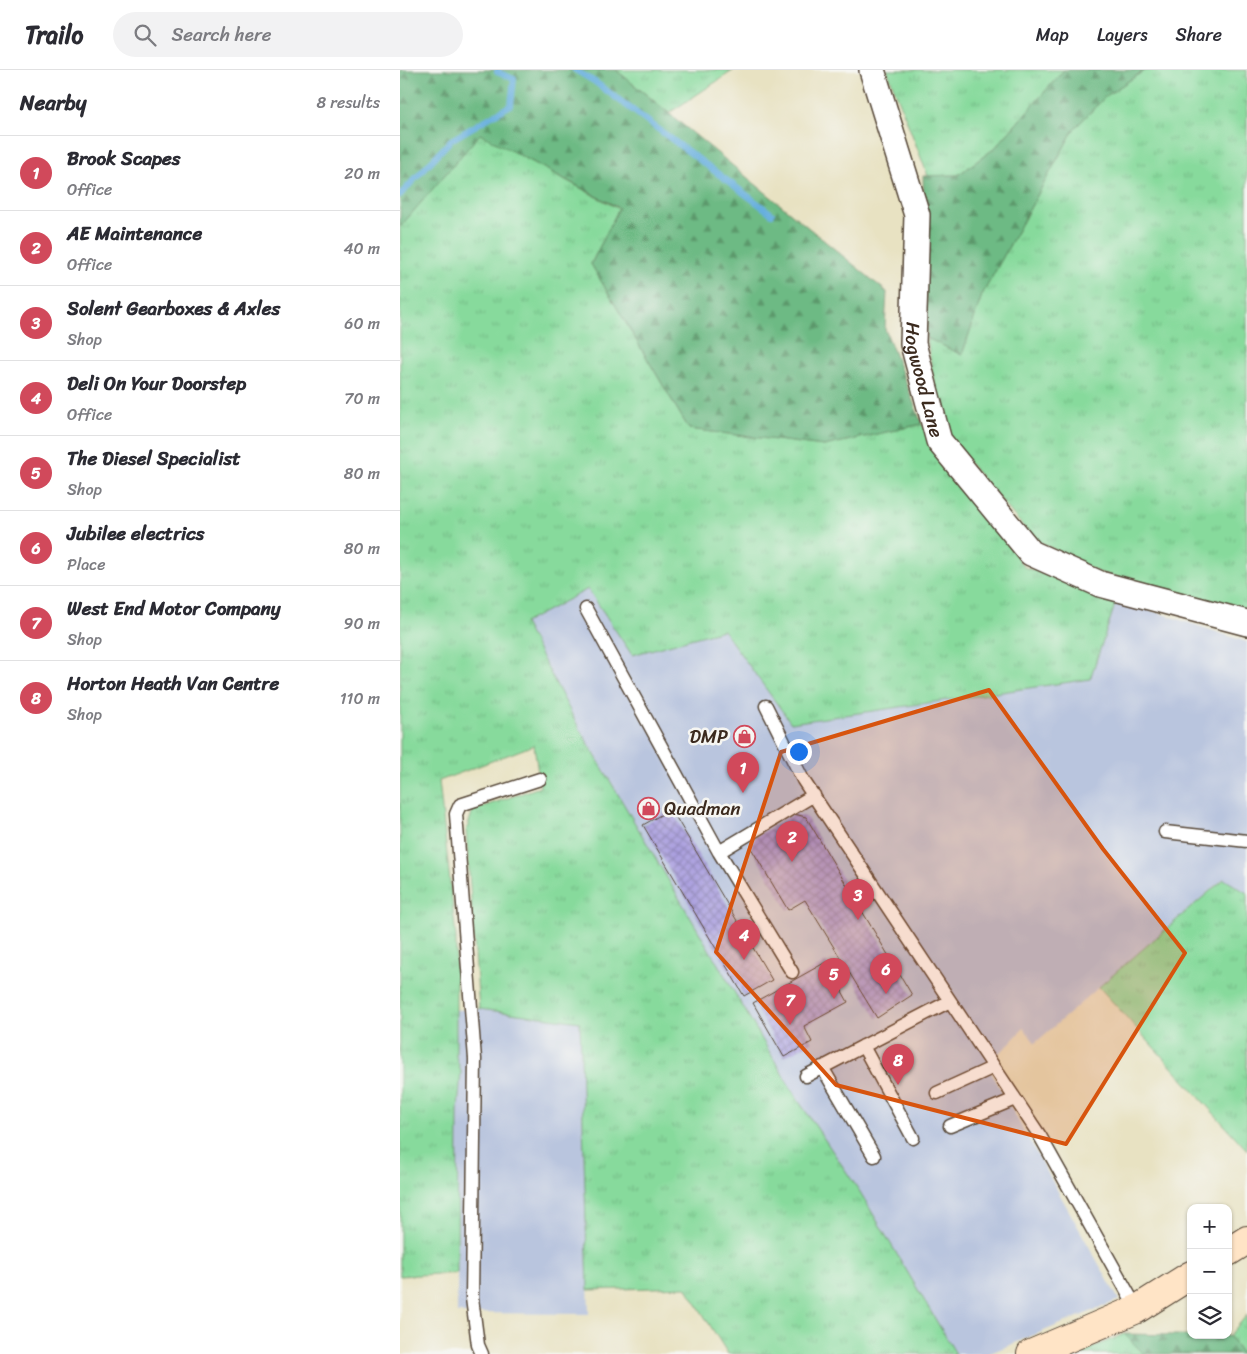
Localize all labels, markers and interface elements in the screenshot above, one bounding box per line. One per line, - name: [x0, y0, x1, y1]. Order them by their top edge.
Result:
- search box: [113, 12, 463, 57]
- text: Trailo: [25, 14, 83, 56]
- text: Search here: [171, 18, 272, 51]
- text: Map: [1036, 19, 1069, 51]
- text: Layers: [1097, 19, 1148, 51]
- text: Share: [1176, 19, 1222, 51]
- icon: search: [131, 21, 159, 49]
- text: Nearby: [20, 84, 86, 122]
- text: 8 results: [317, 88, 380, 117]
- text: Brook Scapes: [67, 142, 181, 175]
- text: 1: [33, 159, 39, 188]
- text: 20 m: [344, 159, 380, 188]
- text: Office: [67, 175, 112, 204]
- text: AE Maintenance: [67, 217, 202, 250]
- text: 2: [31, 234, 41, 263]
- text: 40 m: [343, 234, 380, 263]
- text: Office: [67, 250, 112, 279]
- text: Solent Gearboxes & Axles: [67, 292, 280, 325]
- text: 3: [32, 309, 40, 338]
- text: 60 m: [344, 309, 380, 338]
- street label: Hogwood Lane: [896, 321, 953, 442]
- text: Shop: [67, 325, 102, 354]
- text: Deli On Your Doorstep: [67, 367, 246, 400]
- text: 4: [31, 384, 41, 413]
- text: 70 m: [344, 384, 380, 413]
- text: Office: [67, 400, 112, 429]
- text: The Diesel Specialist: [67, 442, 241, 475]
- text: 5: [31, 459, 41, 488]
- text: 80 m: [344, 459, 380, 488]
- text: Shop: [67, 475, 102, 504]
- text: Jubilee electrics: [67, 517, 204, 550]
- text: 6: [31, 534, 41, 563]
- text: 80 m: [344, 534, 380, 563]
- text: Place: [67, 550, 106, 579]
- text: West End Motor Company: [67, 592, 281, 625]
- text: 7: [31, 609, 41, 638]
- text: 90 m: [344, 609, 380, 638]
- text: Shop: [67, 625, 102, 654]
- text: Horton Heath Van Centre: [67, 667, 279, 700]
- text: 8: [31, 684, 41, 713]
- text: 110 m: [340, 684, 380, 713]
- text: Shop: [67, 700, 102, 729]
- place label: DMP: [690, 720, 728, 753]
- shop icon: DMP: [732, 724, 756, 748]
- your location: [786, 739, 812, 765]
- pin: 1: [727, 752, 759, 793]
- place label: Quadman: [664, 792, 741, 825]
- shop icon: Quadman: [636, 796, 660, 820]
- pin: 2: [776, 821, 808, 862]
- pin: 3: [842, 879, 874, 920]
- pin: 4: [728, 919, 760, 960]
- pin: 6: [870, 953, 902, 994]
- pin: 5: [818, 958, 850, 999]
- pin: 7: [774, 984, 806, 1025]
- pin: 8: [882, 1044, 914, 1085]
- map controls: [1187, 1204, 1232, 1339]
- button: +: [1187, 1204, 1232, 1249]
- button: −: [1187, 1249, 1232, 1294]
- button: layers: [1187, 1294, 1232, 1339]

